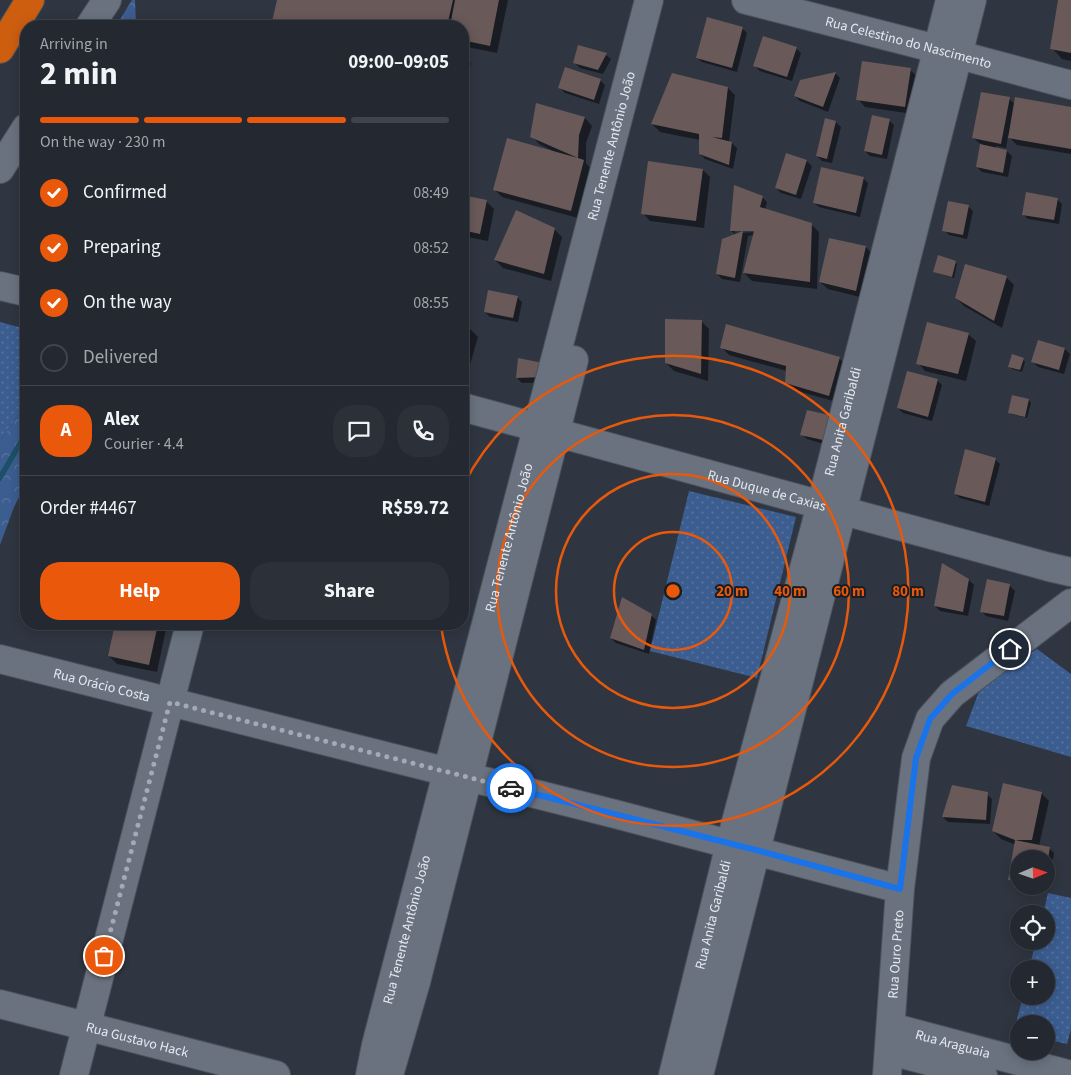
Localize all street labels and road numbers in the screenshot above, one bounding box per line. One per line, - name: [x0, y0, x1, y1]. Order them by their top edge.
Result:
- street label: Rua Celestino do Nascimento: [823, 12, 994, 74]
- street label: Rua Tenente Antônio João: [583, 69, 641, 223]
- street label: Rua Anita Garibaldi: [820, 365, 867, 479]
- street label: Rua Tenente Antônio João: [480, 461, 539, 615]
- street label: Rua Duque de Caxias: [705, 465, 828, 517]
- street label: Rua Orácio Costa: [51, 664, 152, 707]
- street label: Rua Tenente Antônio João: [378, 853, 436, 1006]
- street label: Rua Anita Garibaldi: [690, 858, 737, 972]
- street label: Rua Ouro Preto: [883, 909, 910, 1000]
- street label: Rua Gustavo Hack: [84, 1018, 191, 1063]
- street label: Rua Araguaia: [913, 1025, 992, 1064]

